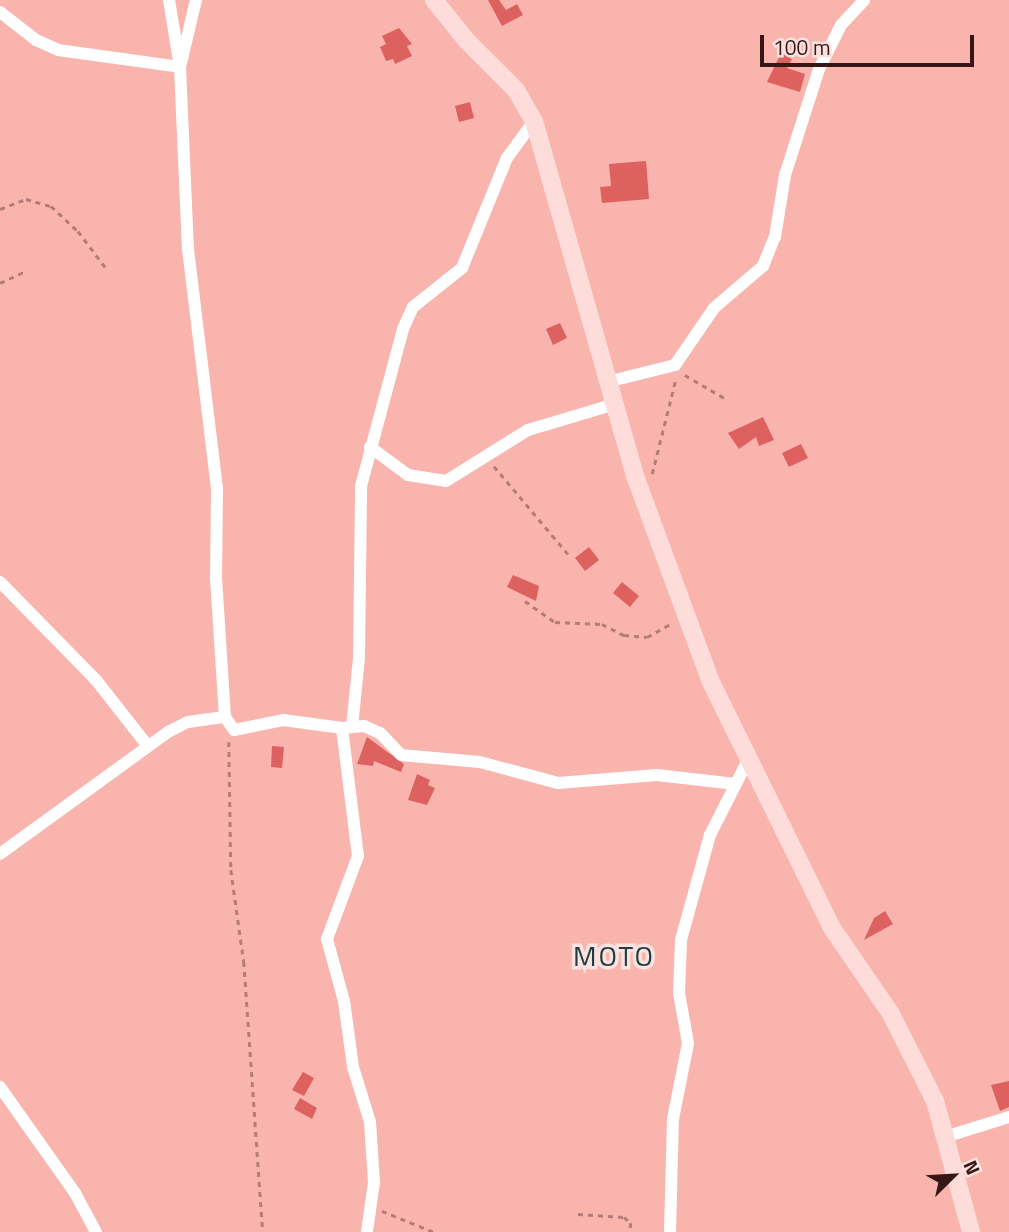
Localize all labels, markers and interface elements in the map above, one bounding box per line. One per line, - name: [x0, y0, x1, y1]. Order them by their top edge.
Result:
- scale bar: [764, 21, 978, 65]
- text: 100 m: [773, 31, 830, 63]
- district label: MOTO: [573, 939, 655, 973]
- north arrow: [918, 1141, 988, 1211]
- text: N: [957, 1155, 989, 1179]

